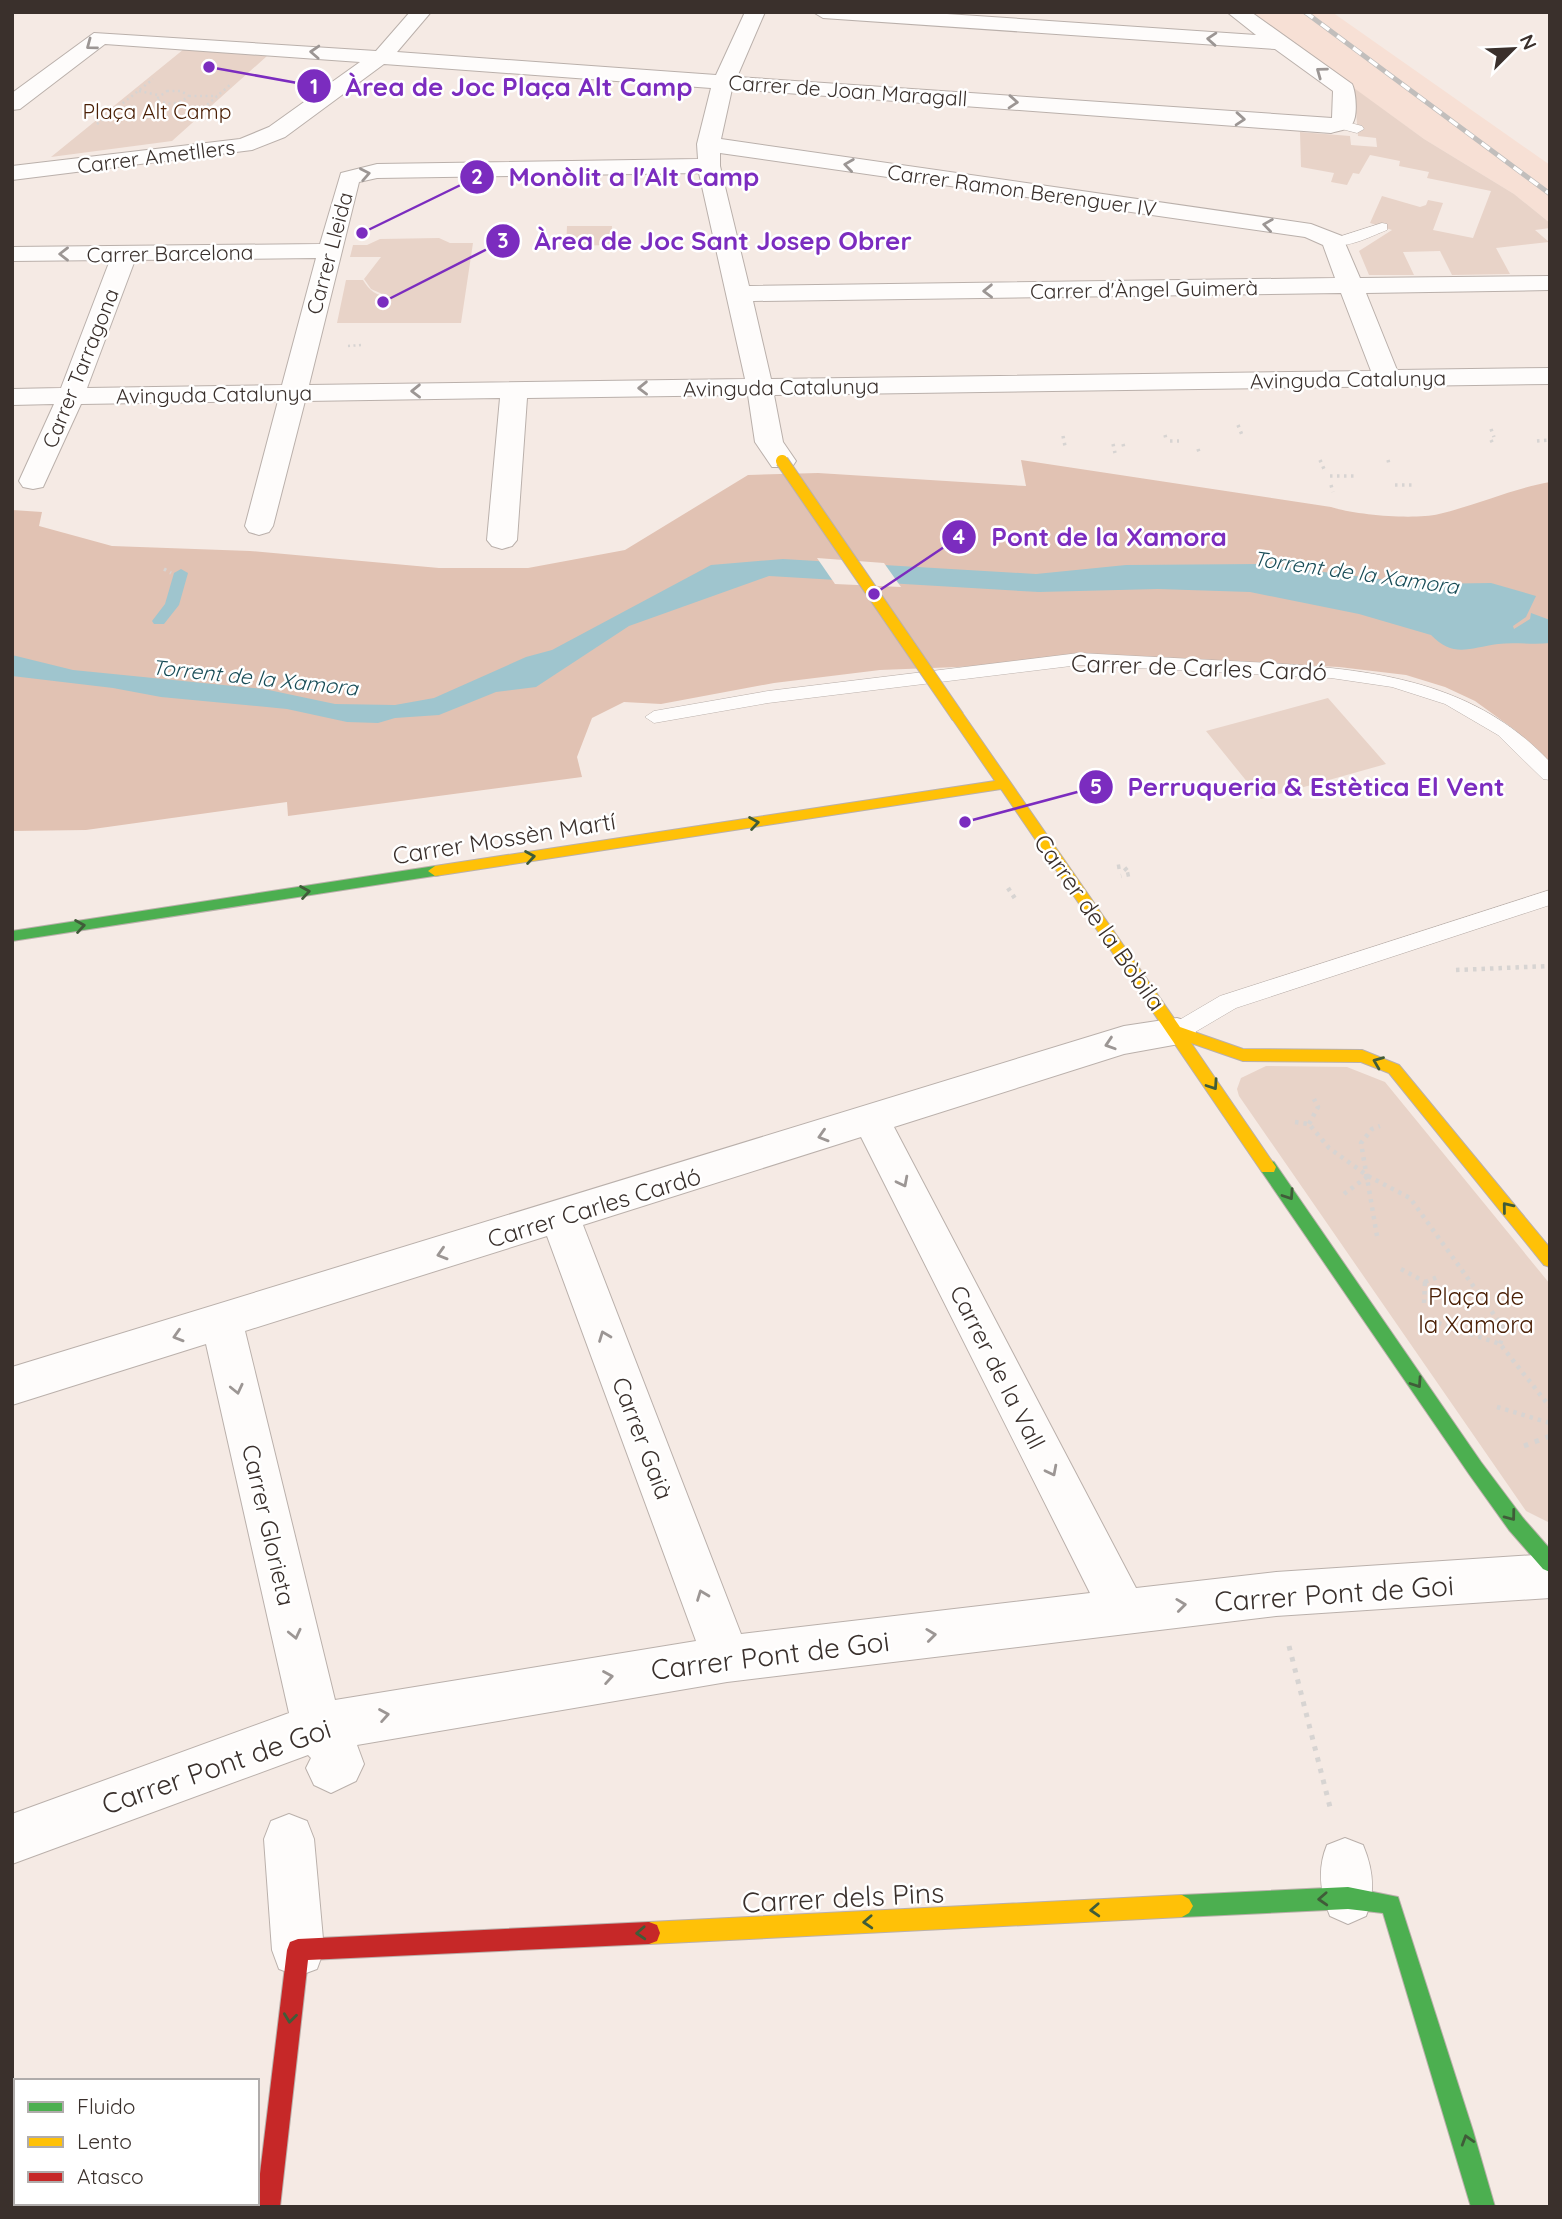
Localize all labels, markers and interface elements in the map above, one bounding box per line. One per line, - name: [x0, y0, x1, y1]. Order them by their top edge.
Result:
- north arrow: [1478, 14, 1548, 84]
- text: N: [1515, 31, 1542, 53]
- one-way arrow: [1207, 32, 1218, 47]
- one-way arrow: [86, 37, 99, 49]
- one-way arrow: [309, 45, 320, 60]
- callout: Àrea de Joc Plaça Alt Camp: [296, 63, 707, 110]
- one-way arrow: [1316, 68, 1329, 80]
- street label: Carrer de Joan Maragall: [728, 69, 968, 111]
- text: Àrea de Joc Plaça Alt Camp: [345, 70, 693, 103]
- text: 1: [310, 73, 318, 99]
- one-way arrow: [1008, 94, 1019, 109]
- park label: Plaça Alt Camp: [83, 98, 231, 124]
- one-way arrow: [1235, 111, 1246, 126]
- street label: Carrer Ametllers: [76, 133, 236, 179]
- callout: Monòlit a l'Alt Camp: [459, 153, 773, 200]
- one-way arrow: [843, 158, 854, 173]
- street label: Carrer Ramon Berenguer IV: [886, 158, 1158, 222]
- text: Monòlit a l'Alt Camp: [509, 160, 759, 193]
- text: 2: [471, 163, 483, 189]
- one-way arrow: [359, 167, 371, 182]
- street label: Carrer Lleida: [300, 189, 358, 317]
- callout: Àrea de Joc Sant Josep Obrer: [486, 217, 926, 264]
- one-way arrow: [1262, 217, 1274, 232]
- text: Àrea de Joc Sant Josep Obrer: [534, 224, 912, 257]
- text: 3: [497, 227, 509, 253]
- street label: Carrer Barcelona: [86, 239, 254, 267]
- one-way arrow: [58, 246, 68, 262]
- street label: Carrer d'Àngel Guimerà: [1030, 274, 1258, 304]
- one-way arrow: [983, 283, 993, 299]
- street label: Carrer Tarragona: [36, 284, 124, 452]
- street label: Avinguda Catalunya: [1250, 364, 1446, 394]
- street label: Avinguda Catalunya: [683, 372, 879, 402]
- street label: Avinguda Catalunya: [116, 379, 312, 409]
- one-way arrow: [637, 380, 648, 396]
- one-way arrow: [410, 384, 421, 399]
- callout: Pont de la Xamora: [942, 513, 1240, 560]
- text: Pont de la Xamora: [991, 520, 1227, 553]
- text: 4: [953, 523, 965, 549]
- water label: Torrent de la Xamora: [1252, 545, 1461, 599]
- street label: Carrer de Carles Cardó: [1070, 648, 1328, 686]
- water label: Torrent de la Xamora: [151, 653, 360, 701]
- callout: Perruqueria & Estètica El Vent: [1078, 763, 1519, 810]
- text: Perruqueria & Estètica El Vent: [1127, 770, 1505, 803]
- text: 5: [1090, 773, 1102, 799]
- street label: Carrer Mossèn Martí: [390, 805, 618, 870]
- one-way arrow: [749, 816, 760, 831]
- street label: Carrer de la Bòbila: [1028, 828, 1172, 1016]
- one-way arrow: [524, 850, 535, 865]
- one-way arrow: [299, 884, 311, 899]
- one-way arrow: [74, 919, 86, 934]
- one-way arrow: [1104, 1036, 1116, 1051]
- one-way arrow: [1372, 1056, 1384, 1070]
- one-way arrow: [1205, 1078, 1218, 1091]
- one-way arrow: [818, 1128, 830, 1142]
- street label: Carrer Carles Cardó: [484, 1160, 704, 1254]
- one-way arrow: [894, 1175, 908, 1187]
- one-way arrow: [1281, 1187, 1293, 1200]
- one-way arrow: [1503, 1202, 1515, 1215]
- one-way arrow: [436, 1246, 448, 1261]
- street label: Carrer de la Vall: [944, 1280, 1052, 1454]
- park label: Plaça de la Xamora: [1418, 1281, 1534, 1339]
- one-way arrow: [172, 1327, 184, 1342]
- one-way arrow: [598, 1331, 612, 1343]
- street label: Carrer Gaià: [606, 1373, 680, 1503]
- one-way arrow: [1409, 1375, 1421, 1388]
- one-way arrow: [229, 1383, 244, 1395]
- street label: Carrer Glorieta: [236, 1441, 302, 1609]
- one-way arrow: [1043, 1464, 1057, 1476]
- one-way arrow: [1502, 1509, 1515, 1521]
- street label: Carrer Pont de Goi: [1213, 1567, 1455, 1619]
- one-way arrow: [697, 1589, 711, 1601]
- one-way arrow: [1175, 1598, 1187, 1613]
- street label: Carrer Pont de Goi: [649, 1623, 891, 1687]
- one-way arrow: [925, 1627, 937, 1642]
- one-way arrow: [287, 1628, 301, 1640]
- one-way arrow: [602, 1670, 614, 1685]
- one-way arrow: [378, 1708, 390, 1723]
- street label: Carrer Pont de Goi: [97, 1710, 335, 1822]
- street label: Carrer dels Pins: [741, 1874, 945, 1920]
- one-way arrow: [1317, 1891, 1328, 1906]
- one-way arrow: [1090, 1903, 1101, 1918]
- one-way arrow: [863, 1914, 874, 1929]
- one-way arrow: [635, 1926, 646, 1941]
- one-way arrow: [283, 2012, 298, 2024]
- legend: [14, 2079, 259, 2205]
- text: Fluido: [77, 2093, 135, 2119]
- text: Lento: [77, 2128, 132, 2154]
- one-way arrow: [1461, 2135, 1475, 2147]
- text: Atasco: [77, 2163, 144, 2189]

